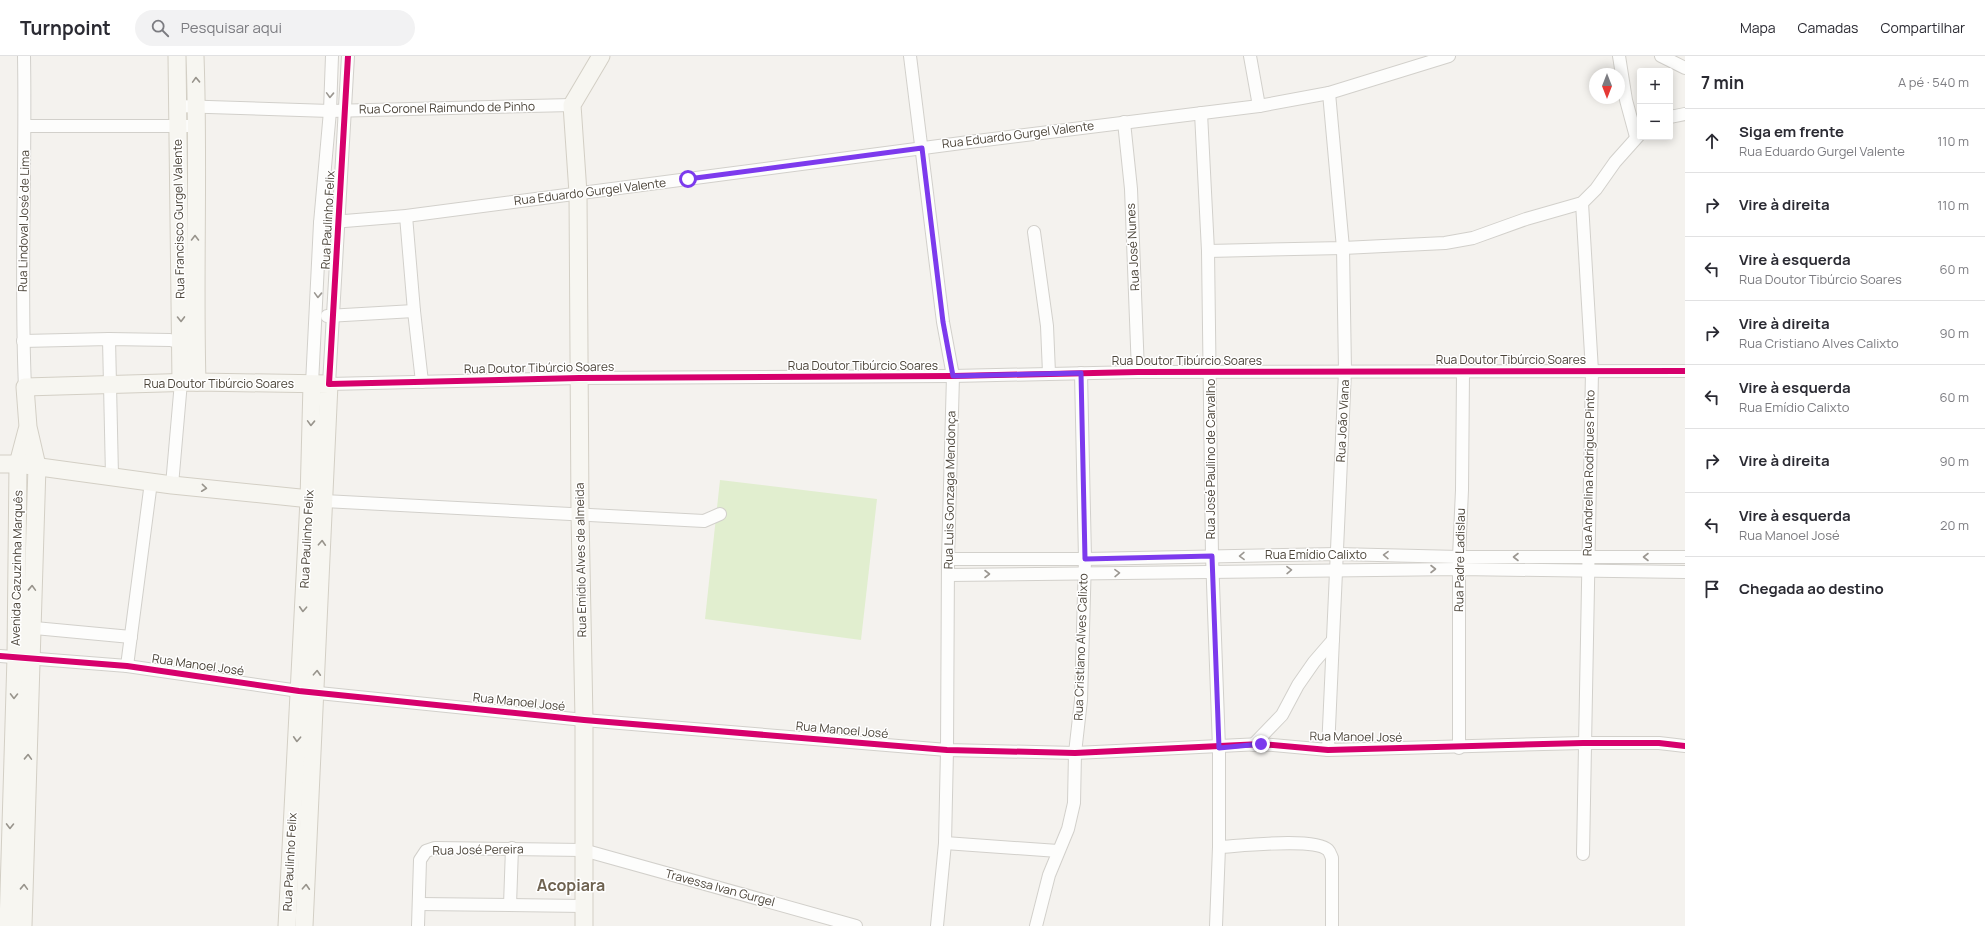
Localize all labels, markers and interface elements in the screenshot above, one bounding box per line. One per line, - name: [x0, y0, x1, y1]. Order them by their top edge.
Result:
- search box: [135, 10, 415, 46]
- text: Turnpoint: [20, 15, 111, 41]
- icon: search: [149, 17, 171, 39]
- text: Pesquisar aqui: [181, 17, 282, 38]
- text: Mapa: [1740, 18, 1776, 37]
- text: Camadas: [1798, 18, 1858, 37]
- text: Compartilhar: [1880, 18, 1965, 37]
- north arrow: [1589, 68, 1625, 104]
- map controls: [1637, 68, 1673, 140]
- button: +: [1637, 68, 1673, 104]
- text: 7 min: [1701, 71, 1744, 94]
- text: A pé · 540 m: [1898, 73, 1969, 91]
- one-way arrow: [192, 77, 200, 83]
- one-way arrow: [326, 92, 335, 98]
- street label: Rua Coronel Raimundo de Pinho: [359, 97, 535, 118]
- button: −: [1637, 104, 1673, 140]
- street label: Rua Eduardo Gurgel Valente: [941, 117, 1095, 152]
- text: Siga em frente: [1739, 121, 1844, 142]
- icon: ahead: [1701, 130, 1723, 152]
- text: 110 m: [1937, 132, 1969, 150]
- street label: Rua Francisco Gurgel Valente: [169, 139, 188, 299]
- text: Rua Eduardo Gurgel Valente: [1739, 142, 1905, 160]
- street label: Rua Lindoval José de Lima: [14, 150, 33, 292]
- street label: Rua Paulinho Felix: [316, 170, 339, 270]
- route start: [679, 170, 697, 188]
- street label: Rua Eduardo Gurgel Valente: [513, 174, 667, 209]
- icon: right: [1701, 194, 1723, 216]
- text: Vire à direita: [1739, 194, 1830, 215]
- text: 110 m: [1937, 196, 1969, 214]
- street label: Rua José Nunes: [1122, 203, 1143, 291]
- one-way arrow: [191, 235, 200, 241]
- text: Vire à esquerda: [1739, 249, 1851, 270]
- icon: left: [1701, 258, 1723, 280]
- text: 60 m: [1939, 260, 1969, 278]
- text: Rua Doutor Tibúrcio Soares: [1739, 270, 1902, 288]
- one-way arrow: [314, 292, 322, 298]
- text: Vire à direita: [1739, 313, 1830, 334]
- one-way arrow: [177, 316, 185, 322]
- icon: right: [1701, 322, 1723, 344]
- text: 90 m: [1939, 324, 1969, 342]
- text: Rua Cristiano Alves Calixto: [1739, 334, 1899, 352]
- street label: Rua Doutor Tibúrcio Soares: [1436, 351, 1586, 368]
- street label: Rua Doutor Tibúrcio Soares: [1112, 352, 1262, 369]
- street label: Rua Doutor Tibúrcio Soares: [788, 357, 938, 374]
- street label: Rua Doutor Tibúrcio Soares: [464, 358, 614, 377]
- street label: Rua Doutor Tibúrcio Soares: [144, 375, 294, 392]
- text: Vire à esquerda: [1739, 377, 1851, 398]
- street label: Rua José Paulino de Carvalho: [1202, 379, 1219, 539]
- street label: Rua João Viana: [1332, 379, 1353, 463]
- icon: left: [1701, 386, 1723, 408]
- text: 60 m: [1939, 388, 1969, 406]
- street label: Rua Andrelina Rodrigues Pinto: [1579, 390, 1598, 556]
- text: Rua Emídio Calixto: [1739, 398, 1849, 416]
- street label: Rua Luis Gonzaga Mendonça: [940, 411, 959, 569]
- one-way arrow: [307, 420, 315, 426]
- icon: right: [1701, 450, 1723, 472]
- text: Vire à direita: [1739, 450, 1830, 471]
- text: 90 m: [1939, 452, 1969, 470]
- one-way arrow: [201, 483, 207, 492]
- street label: Rua Emídio Alves de almeida: [571, 483, 590, 637]
- street label: Rua Paulinho Felix: [295, 489, 318, 589]
- street label: Avenida Cazuzinha Marquês: [7, 490, 26, 646]
- text: Vire à esquerda: [1739, 505, 1851, 526]
- street label: Rua Padre Ladislau: [1450, 508, 1469, 612]
- icon: left: [1701, 514, 1723, 536]
- text: 20 m: [1940, 516, 1969, 534]
- text: Rua Manoel José: [1739, 526, 1840, 544]
- one-way arrow: [318, 540, 327, 546]
- street label: Rua Emídio Calixto: [1265, 546, 1367, 563]
- one-way arrow: [1383, 551, 1389, 560]
- one-way arrow: [1239, 552, 1245, 560]
- one-way arrow: [1513, 553, 1519, 561]
- one-way arrow: [1643, 553, 1649, 561]
- one-way arrow: [1430, 565, 1436, 573]
- one-way arrow: [1286, 566, 1292, 575]
- one-way arrow: [1114, 569, 1120, 577]
- one-way arrow: [984, 570, 990, 578]
- street label: Rua Cristiano Alves Calixto: [1069, 573, 1092, 721]
- icon: arrive: [1701, 578, 1723, 600]
- text: Chegada ao destino: [1739, 578, 1884, 599]
- one-way arrow: [28, 585, 36, 591]
- one-way arrow: [299, 606, 308, 612]
- street label: Rua Manoel José: [151, 650, 245, 679]
- one-way arrow: [312, 670, 321, 676]
- street label: Rua Manoel José: [472, 688, 566, 715]
- one-way arrow: [9, 693, 18, 699]
- street label: Rua Manoel José: [795, 717, 889, 742]
- street label: Rua Manoel José: [1309, 727, 1403, 746]
- route end: [1252, 735, 1270, 753]
- one-way arrow: [292, 736, 301, 742]
- one-way arrow: [24, 754, 32, 760]
- street label: Rua Paulinho Felix: [278, 812, 301, 912]
- one-way arrow: [6, 823, 14, 829]
- street label: Rua José Pereira: [432, 840, 524, 859]
- street label: Travessa Ivan Gurgel: [663, 865, 777, 910]
- district label: Acopiara: [537, 874, 605, 896]
- one-way arrow: [20, 884, 28, 890]
- one-way arrow: [301, 884, 310, 890]

